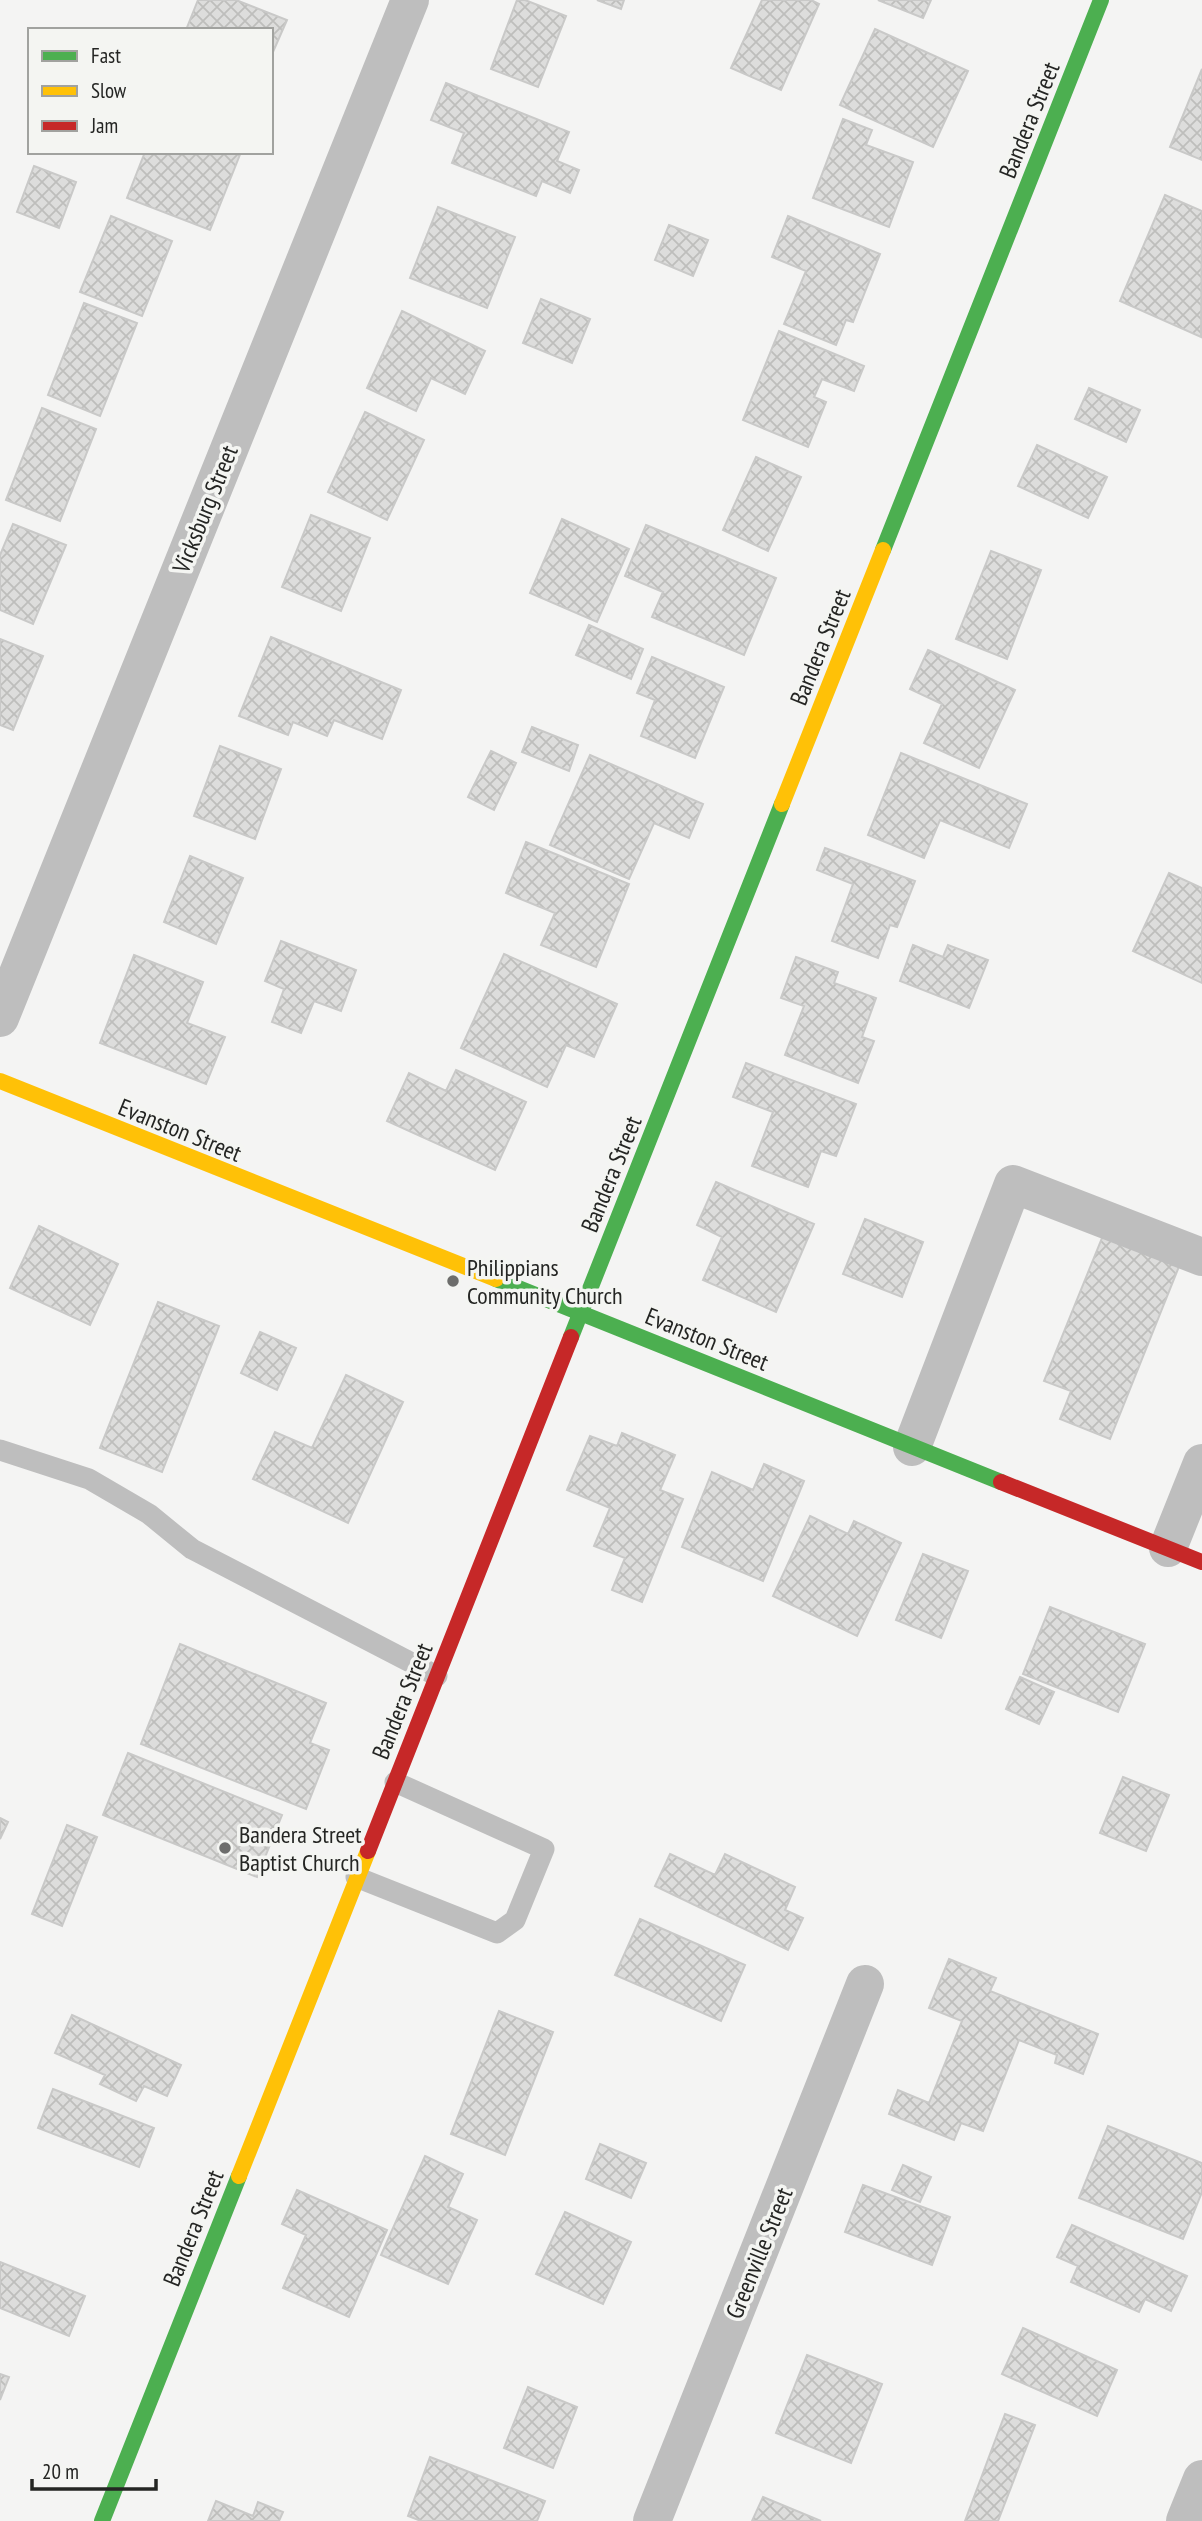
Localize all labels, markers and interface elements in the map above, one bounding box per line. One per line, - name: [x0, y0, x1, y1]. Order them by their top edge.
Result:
- legend: [28, 28, 273, 154]
- text: Fast: [91, 42, 121, 69]
- street label: Bandera Street: [992, 57, 1066, 183]
- text: Slow: [91, 77, 127, 104]
- text: Jam: [90, 112, 118, 139]
- street label: Vicksburg Street: [165, 440, 245, 578]
- street label: Bandera Street: [783, 584, 857, 710]
- street label: Evanston Street: [114, 1091, 246, 1169]
- street label: Bandera Street: [574, 1111, 648, 1237]
- place label: Philippians Community Church: [467, 1252, 623, 1311]
- marker: Philippians Community Church: [445, 1273, 461, 1289]
- street label: Evanston Street: [641, 1300, 773, 1378]
- street label: Bandera Street: [365, 1638, 439, 1764]
- place label: Bandera Street Baptist Church: [239, 1819, 362, 1878]
- marker: Bandera Street Baptist Church: [217, 1840, 233, 1856]
- street label: Bandera Street: [156, 2165, 230, 2291]
- street label: Greenville Street: [719, 2182, 800, 2323]
- scale bar: [32, 2448, 156, 2492]
- text: 20 m: [42, 2458, 79, 2485]

